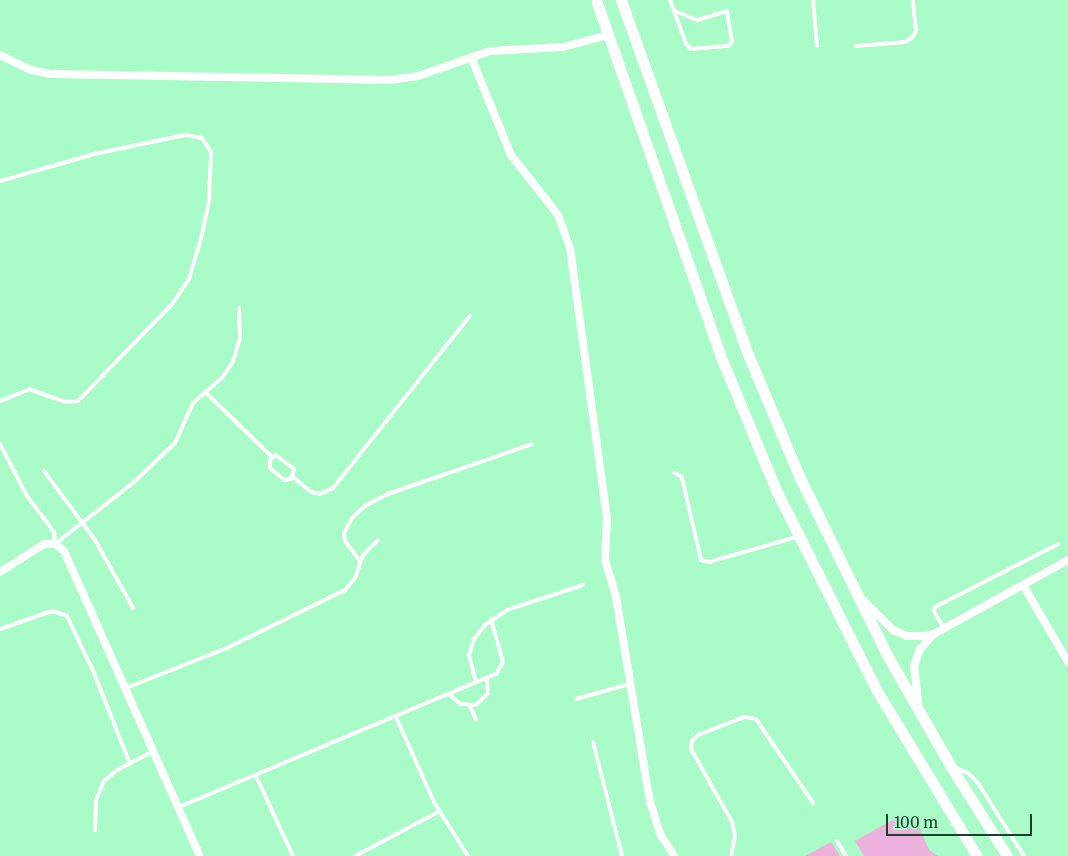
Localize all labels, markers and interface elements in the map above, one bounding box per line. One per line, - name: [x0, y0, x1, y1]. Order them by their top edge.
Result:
- scale bar: [888, 804, 1034, 836]
- text: 100 m: [894, 813, 938, 832]

